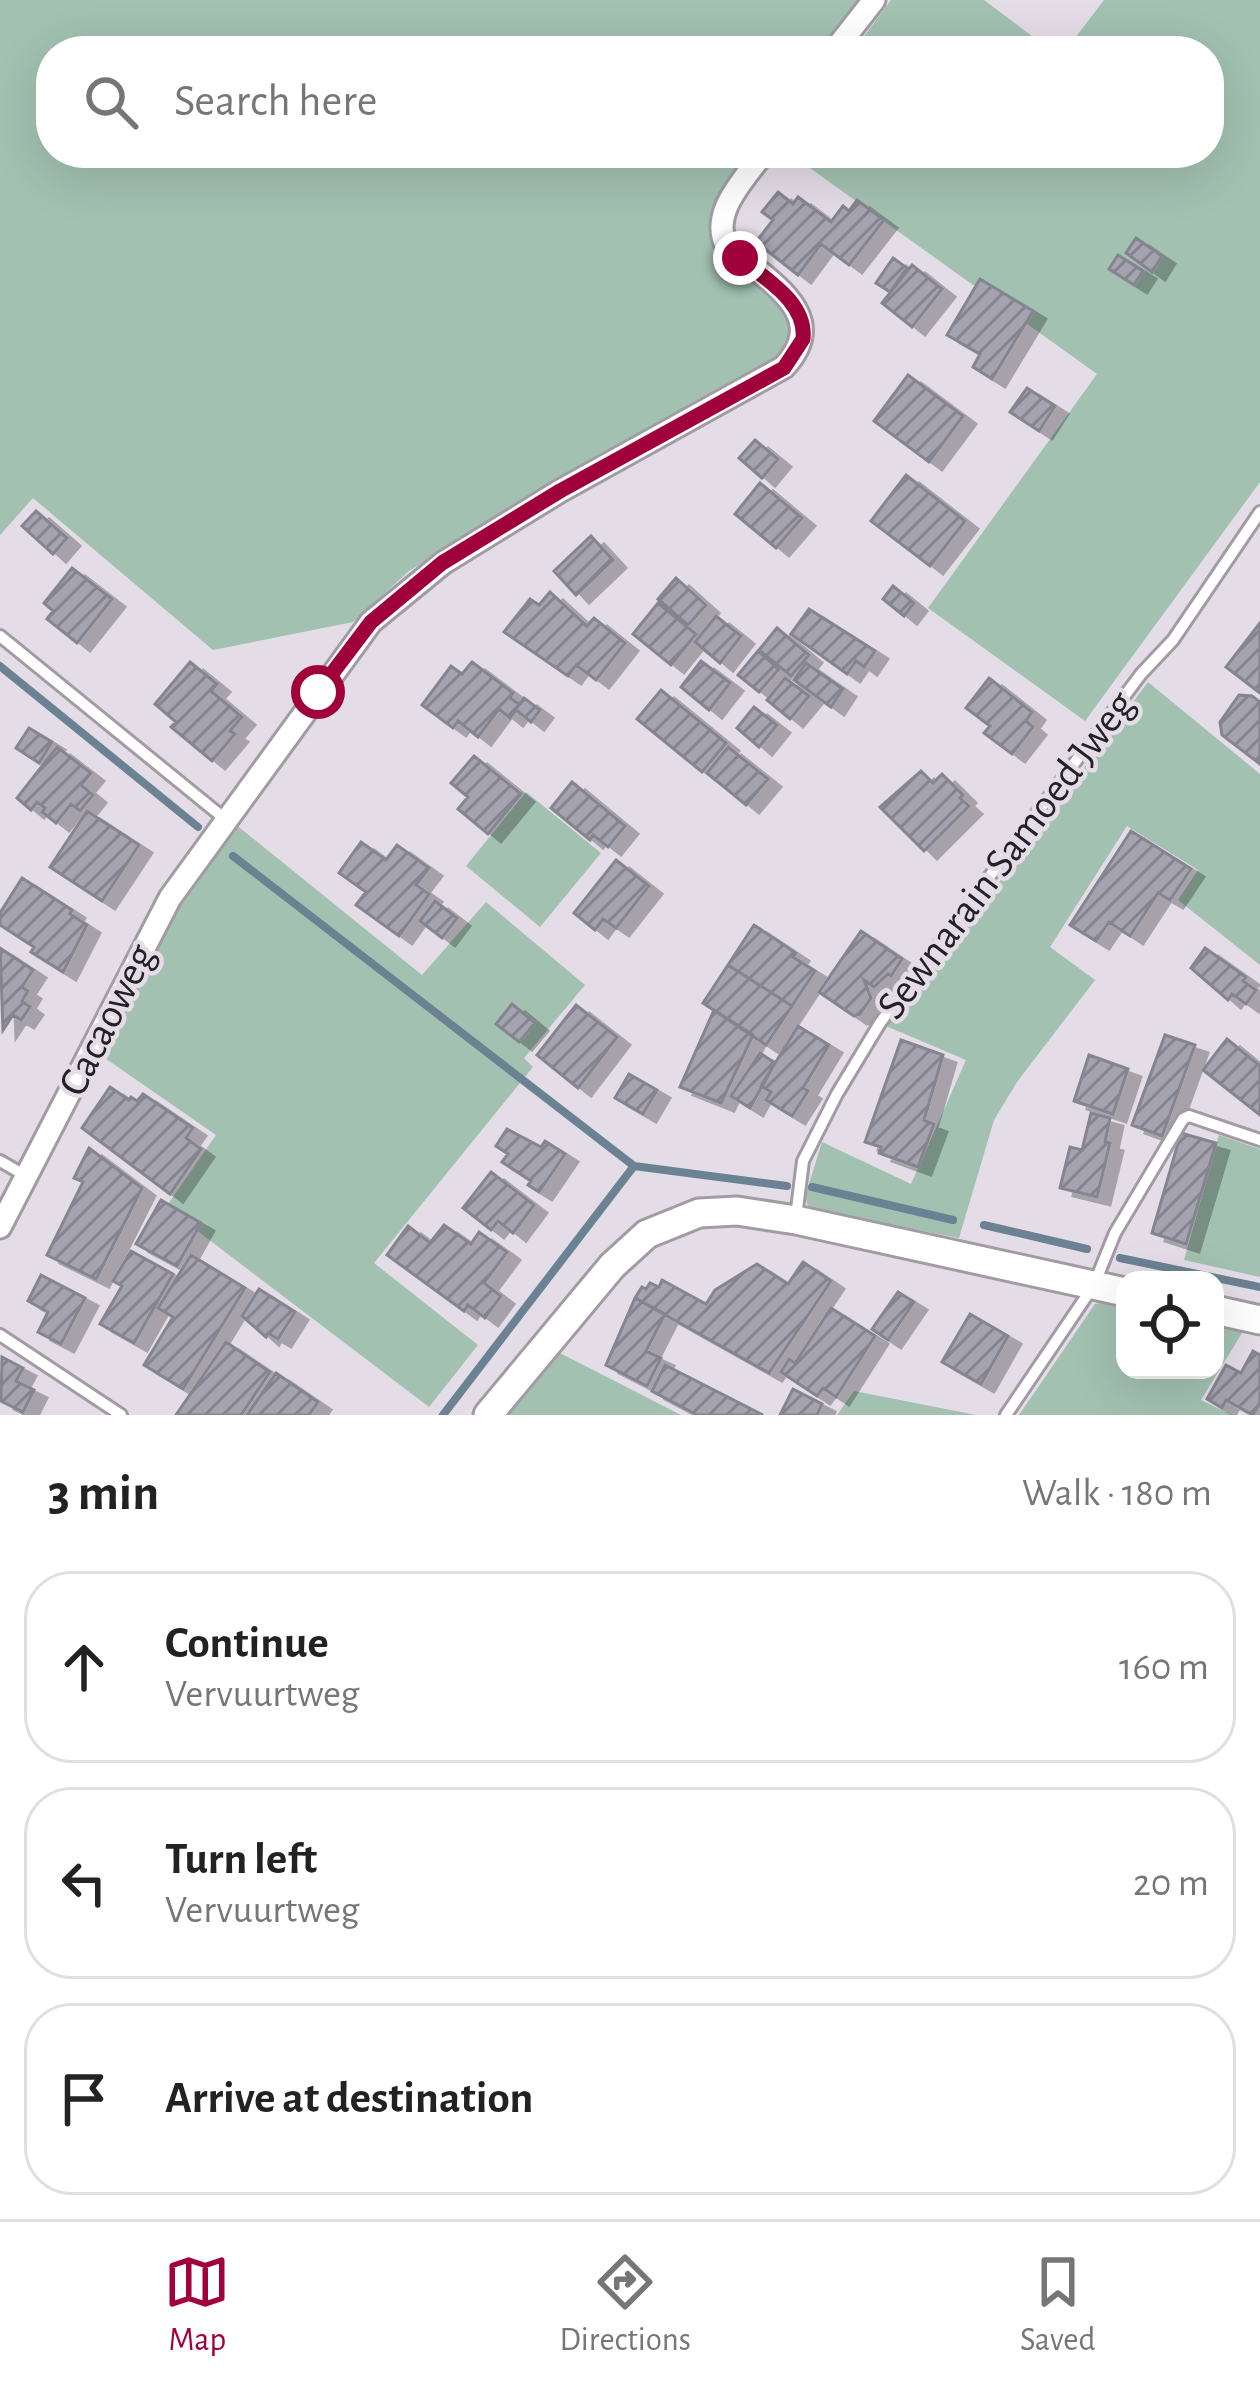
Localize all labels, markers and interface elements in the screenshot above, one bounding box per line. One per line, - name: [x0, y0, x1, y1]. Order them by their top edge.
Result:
- search box: [36, 36, 1224, 168]
- icon: search: [78, 69, 144, 135]
- text: Search here: [174, 79, 377, 124]
- route end: [713, 231, 767, 285]
- route start: [291, 665, 345, 719]
- street label: Sewnarain Samoed Jweg: [870, 683, 1143, 1026]
- street label: Cacaoweg: [51, 937, 163, 1102]
- map controls: [1116, 1271, 1224, 1379]
- button: locate: [1116, 1271, 1224, 1379]
- text: 3 min: [48, 1468, 159, 1519]
- text: Walk · 180 m: [1022, 1474, 1212, 1513]
- text: Continue: [165, 1621, 329, 1666]
- icon: ahead: [51, 1634, 117, 1700]
- text: 160 m: [1119, 1648, 1209, 1687]
- text: Vervuurtweg: [165, 1675, 360, 1714]
- text: Turn left: [165, 1837, 317, 1882]
- icon: left: [51, 1850, 117, 1916]
- text: 20 m: [1133, 1864, 1209, 1903]
- text: Vervuurtweg: [165, 1891, 360, 1930]
- icon: arrive: [51, 2066, 117, 2132]
- text: Arrive at destination: [165, 2076, 533, 2121]
- tab: Map: [164, 2249, 230, 2361]
- tab: Directions: [559, 2249, 691, 2361]
- tab: Saved: [1020, 2249, 1095, 2361]

